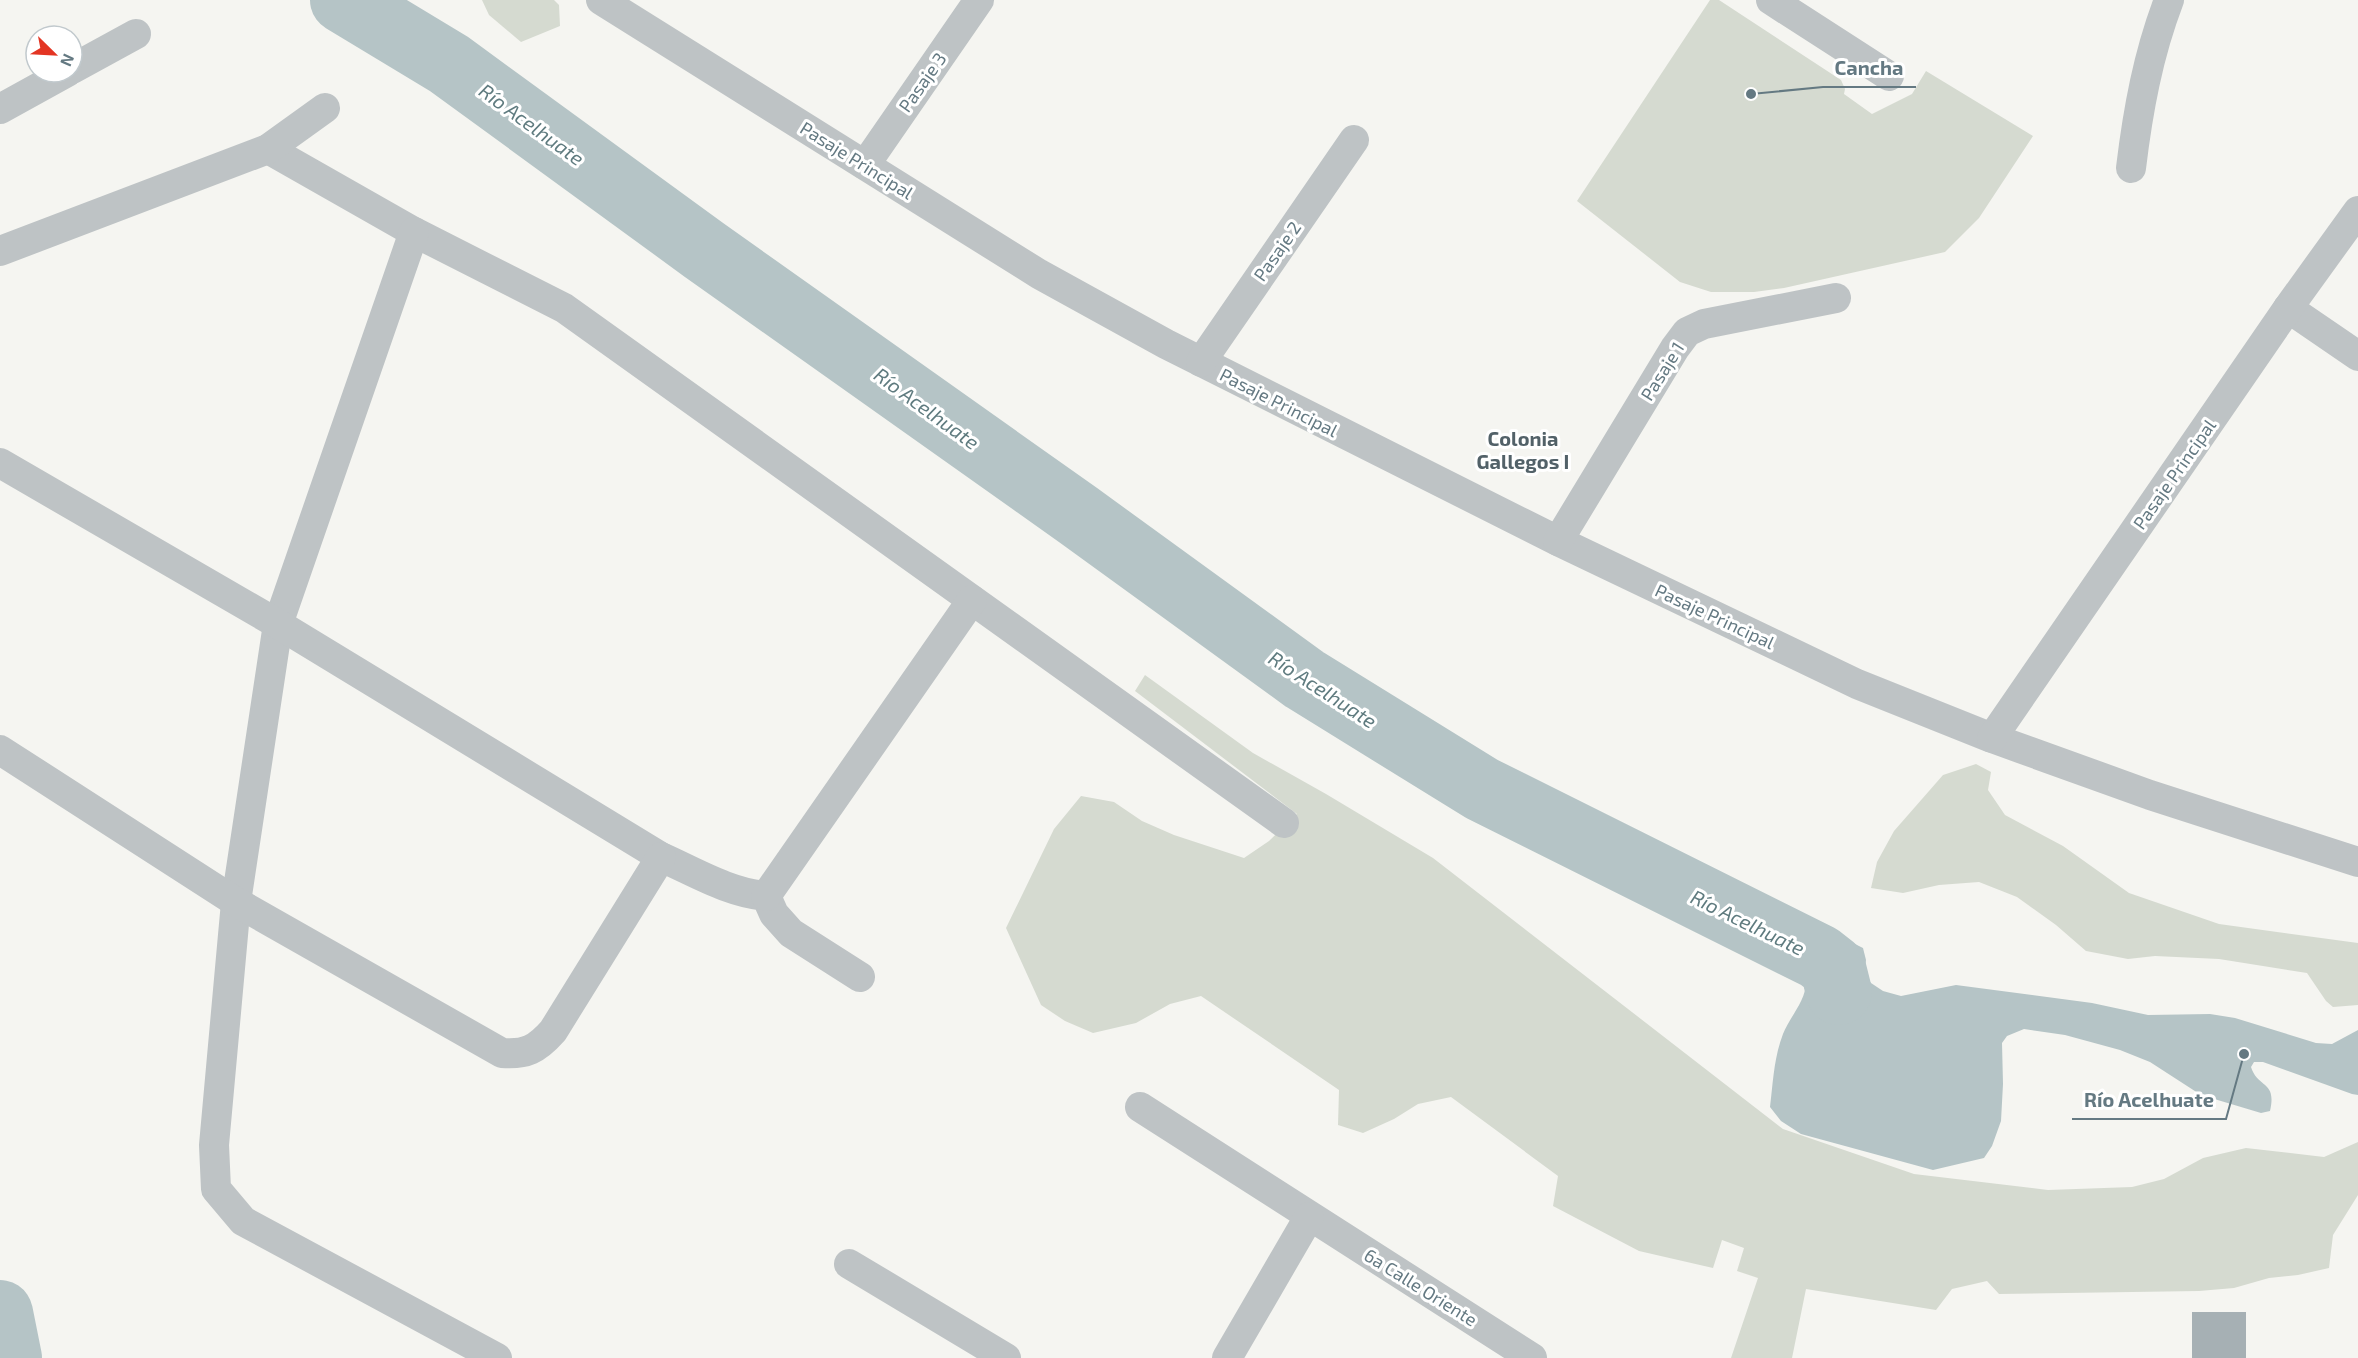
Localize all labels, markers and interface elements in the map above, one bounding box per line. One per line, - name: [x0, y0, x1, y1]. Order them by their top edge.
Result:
- north arrow: [24, 24, 84, 84]
- street label: Pasaje 3: [894, 48, 950, 116]
- callout: Cancha: [1823, 49, 1916, 87]
- text: N: [57, 51, 79, 69]
- text: Cancha: [1835, 55, 1903, 79]
- water label: Río Acelhuate: [475, 78, 589, 170]
- street label: Pasaje Principal: [796, 116, 918, 204]
- street label: Pasaje 2: [1249, 217, 1305, 285]
- street label: Pasaje 1: [1635, 338, 1689, 404]
- water label: Río Acelhuate: [870, 362, 984, 454]
- street label: Pasaje Principal: [1216, 363, 1342, 441]
- street label: Pasaje Principal: [2128, 414, 2220, 533]
- district label: Colonia Gallegos I: [1477, 426, 1569, 473]
- street label: Pasaje Principal: [1652, 579, 1779, 654]
- water label: Río Acelhuate: [1265, 645, 1382, 733]
- water label: Río Acelhuate: [1687, 884, 1809, 960]
- callout: Río Acelhuate: [2072, 1081, 2226, 1119]
- text: Río Acelhuate: [2084, 1087, 2214, 1111]
- street label: 6a Calle Oriente: [1360, 1243, 1482, 1331]

